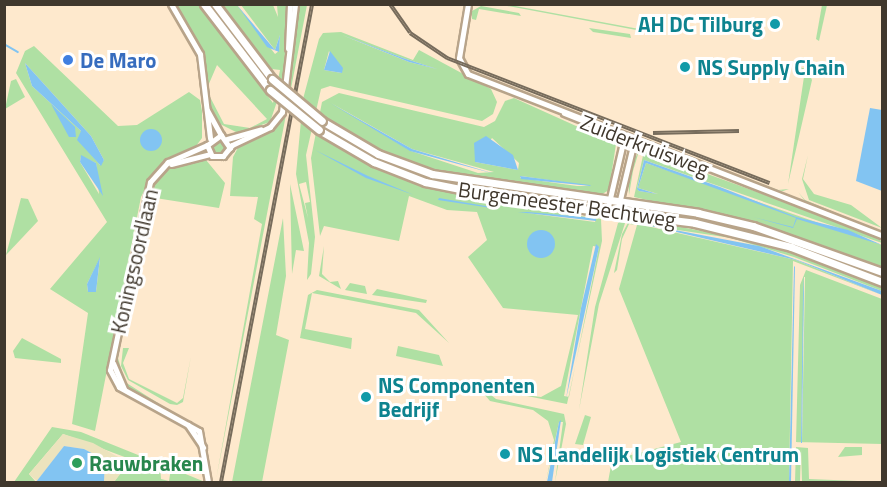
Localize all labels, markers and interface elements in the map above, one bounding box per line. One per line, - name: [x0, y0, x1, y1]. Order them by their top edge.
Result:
- place label: AH DC Tilburg: [638, 11, 763, 37]
- marker: AH DC Tilburg: [768, 17, 782, 31]
- place label: De Maro: [80, 47, 156, 73]
- marker: De Maro: [61, 53, 75, 67]
- place label: NS Supply Chain: [697, 54, 845, 80]
- marker: NS Supply Chain: [678, 60, 692, 74]
- street label: Zuiderkruisweg: [577, 109, 713, 181]
- street label: Burgemeester Bechtweg: [457, 176, 677, 232]
- street label: Koningsoordlaan: [105, 186, 163, 336]
- place label: NS Componenten Bedrijf: [378, 372, 535, 422]
- marker: NS Componenten Bedrijf: [359, 390, 373, 404]
- place label: NS Landelijk Logistiek Centrum: [517, 441, 799, 467]
- marker: NS Landelijk Logistiek Centrum: [498, 447, 512, 461]
- place label: Rauwbraken: [89, 450, 203, 476]
- marker: Rauwbraken: [70, 456, 84, 470]

